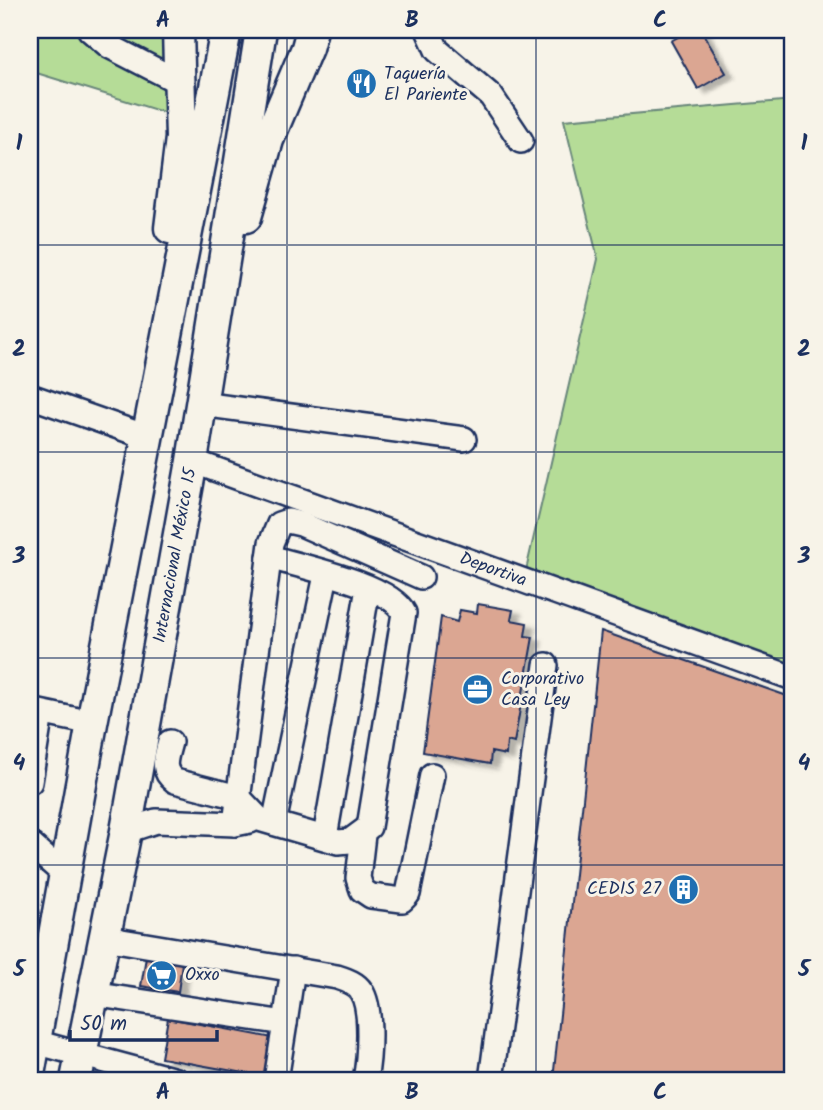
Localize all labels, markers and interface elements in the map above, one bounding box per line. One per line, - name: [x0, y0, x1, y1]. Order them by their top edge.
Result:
- text: A: [156, 3, 170, 39]
- text: B: [405, 3, 419, 39]
- text: C: [653, 3, 667, 39]
- place label: Taquería El Pariente: [384, 60, 467, 110]
- restaurant icon: Taquería El Pariente: [344, 67, 378, 101]
- text: 1: [16, 126, 23, 162]
- text: 1: [801, 126, 808, 162]
- text: 2: [12, 332, 26, 368]
- text: 2: [797, 332, 811, 368]
- street label: Internacional México 15: [145, 464, 205, 645]
- text: 3: [12, 539, 26, 575]
- text: 3: [797, 539, 811, 575]
- street label: Deportiva: [455, 544, 531, 595]
- place label: Corporativo Casa Ley: [501, 665, 584, 715]
- office icon: Corporativo Casa Ley: [461, 672, 495, 706]
- text: 4: [13, 746, 26, 782]
- text: 4: [798, 746, 811, 782]
- building icon: CEDIS 27: [667, 872, 701, 906]
- place label: CEDIS 27: [587, 875, 662, 904]
- text: 5: [12, 952, 27, 988]
- text: 5: [797, 952, 812, 988]
- supermarket icon: Oxxo: [145, 958, 179, 992]
- place label: Oxxo: [185, 961, 220, 990]
- scale bar: [70, 998, 217, 1042]
- text: 50 m: [80, 1008, 127, 1041]
- text: A: [156, 1075, 170, 1110]
- text: B: [405, 1075, 419, 1110]
- text: C: [653, 1075, 667, 1110]

